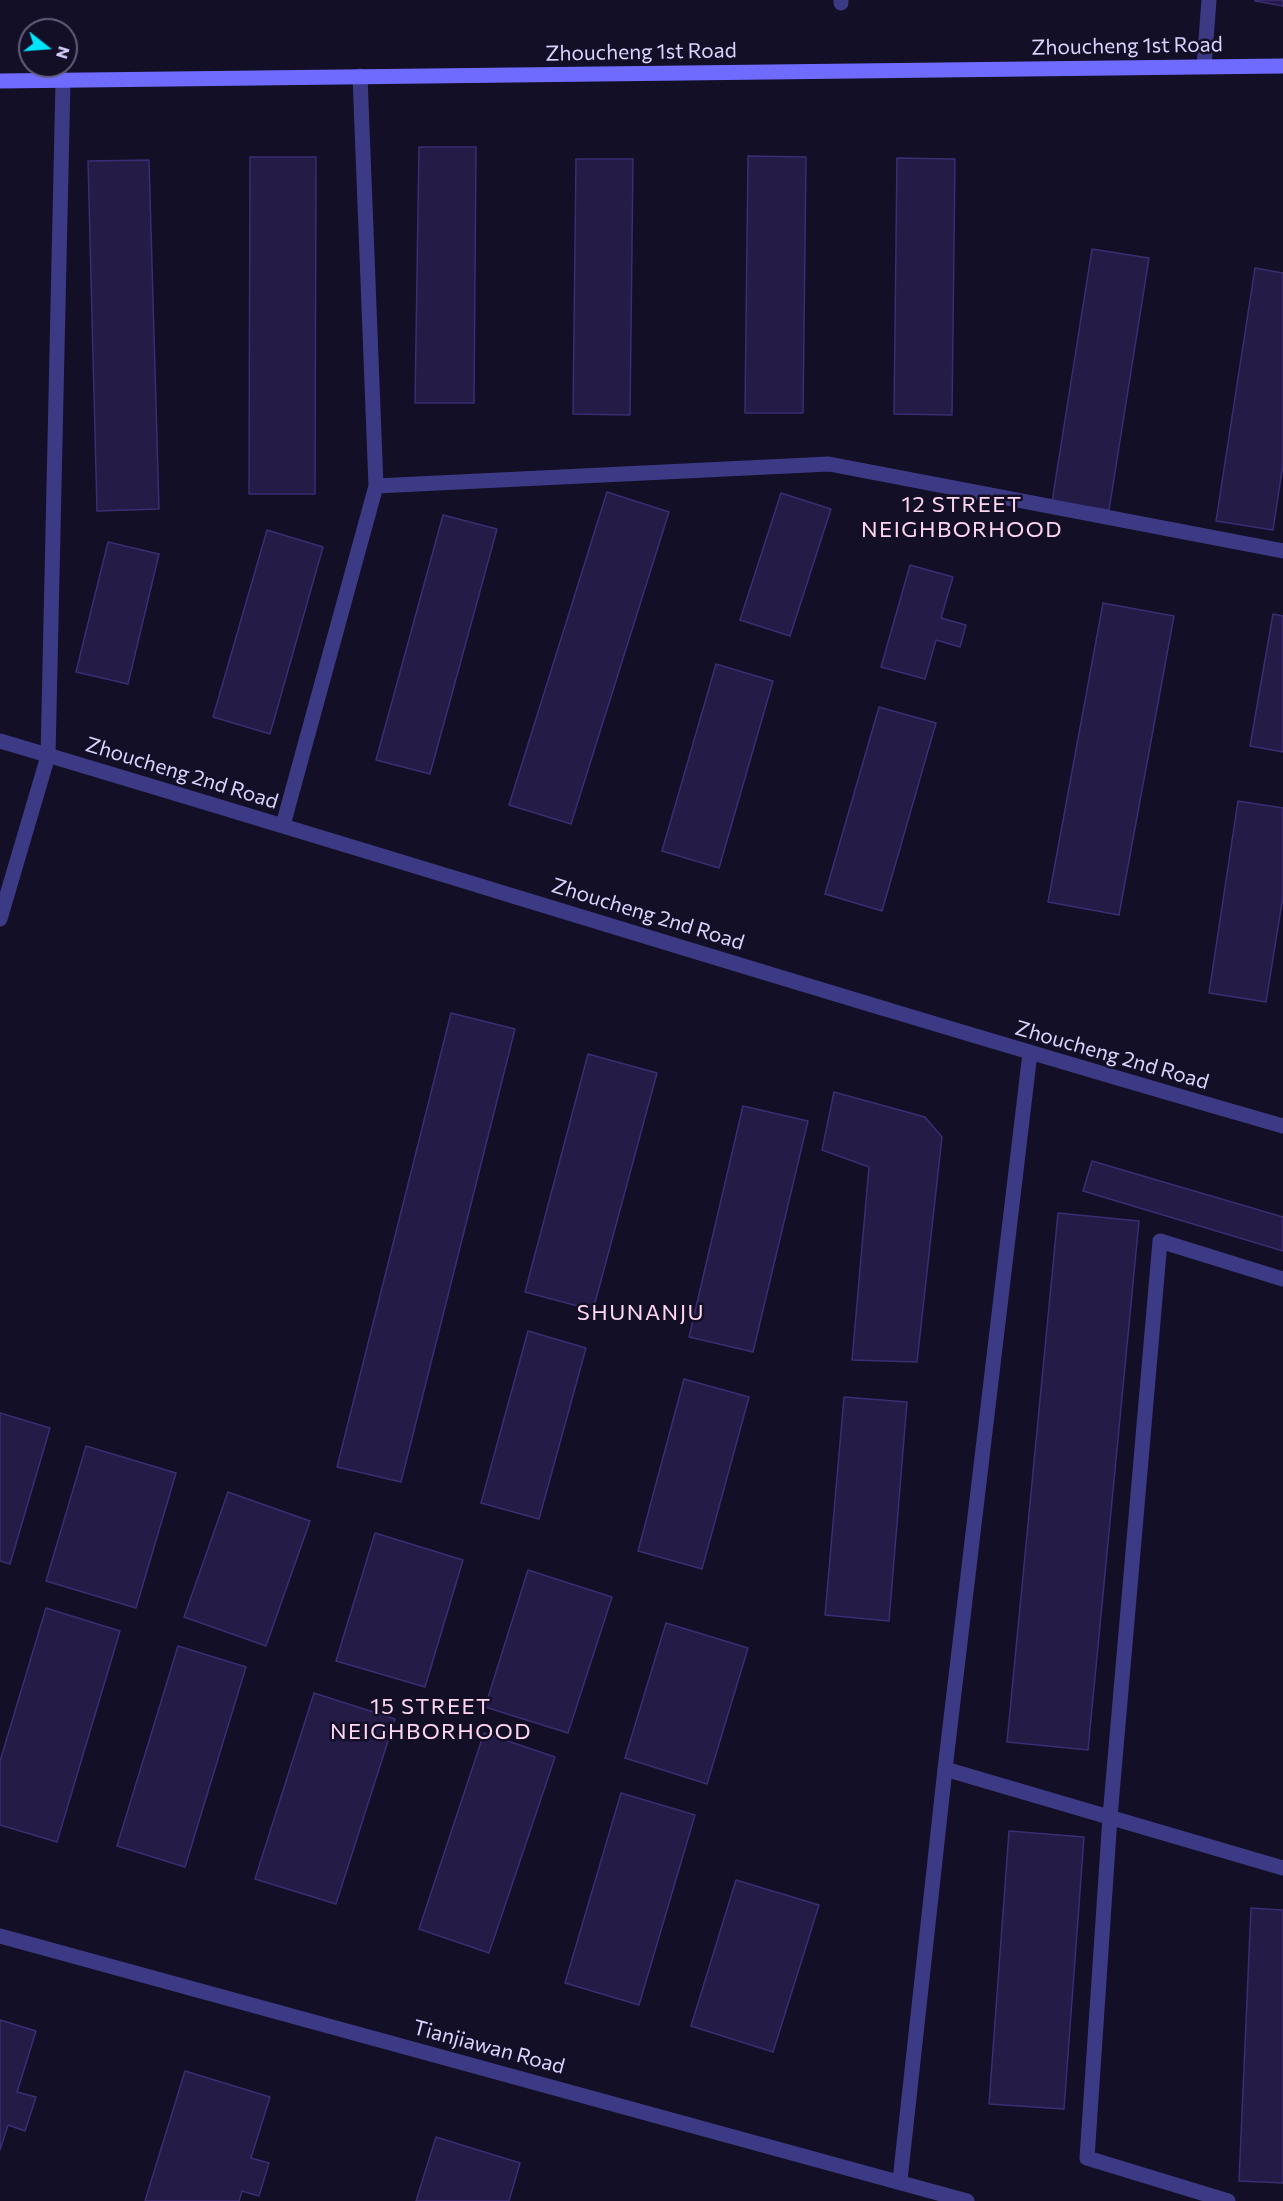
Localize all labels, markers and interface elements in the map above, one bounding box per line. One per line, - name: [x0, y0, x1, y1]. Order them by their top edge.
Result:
- north arrow: [18, 18, 78, 78]
- street label: Zhoucheng 1st Road: [1031, 32, 1223, 60]
- street label: Zhoucheng 1st Road: [545, 38, 737, 66]
- text: N: [53, 44, 75, 61]
- district label: 12 STREET NEIGHBORHOOD: [861, 492, 1063, 544]
- street label: Zhoucheng 2nd Road: [83, 732, 281, 814]
- street label: Zhoucheng 2nd Road: [549, 873, 747, 955]
- street label: Zhoucheng 2nd Road: [1012, 1015, 1212, 1095]
- district label: SHUNANJU: [577, 1300, 705, 1326]
- district label: 15 STREET NEIGHBORHOOD: [330, 1694, 532, 1746]
- street label: Tianjiawan Road: [410, 2015, 568, 2079]

